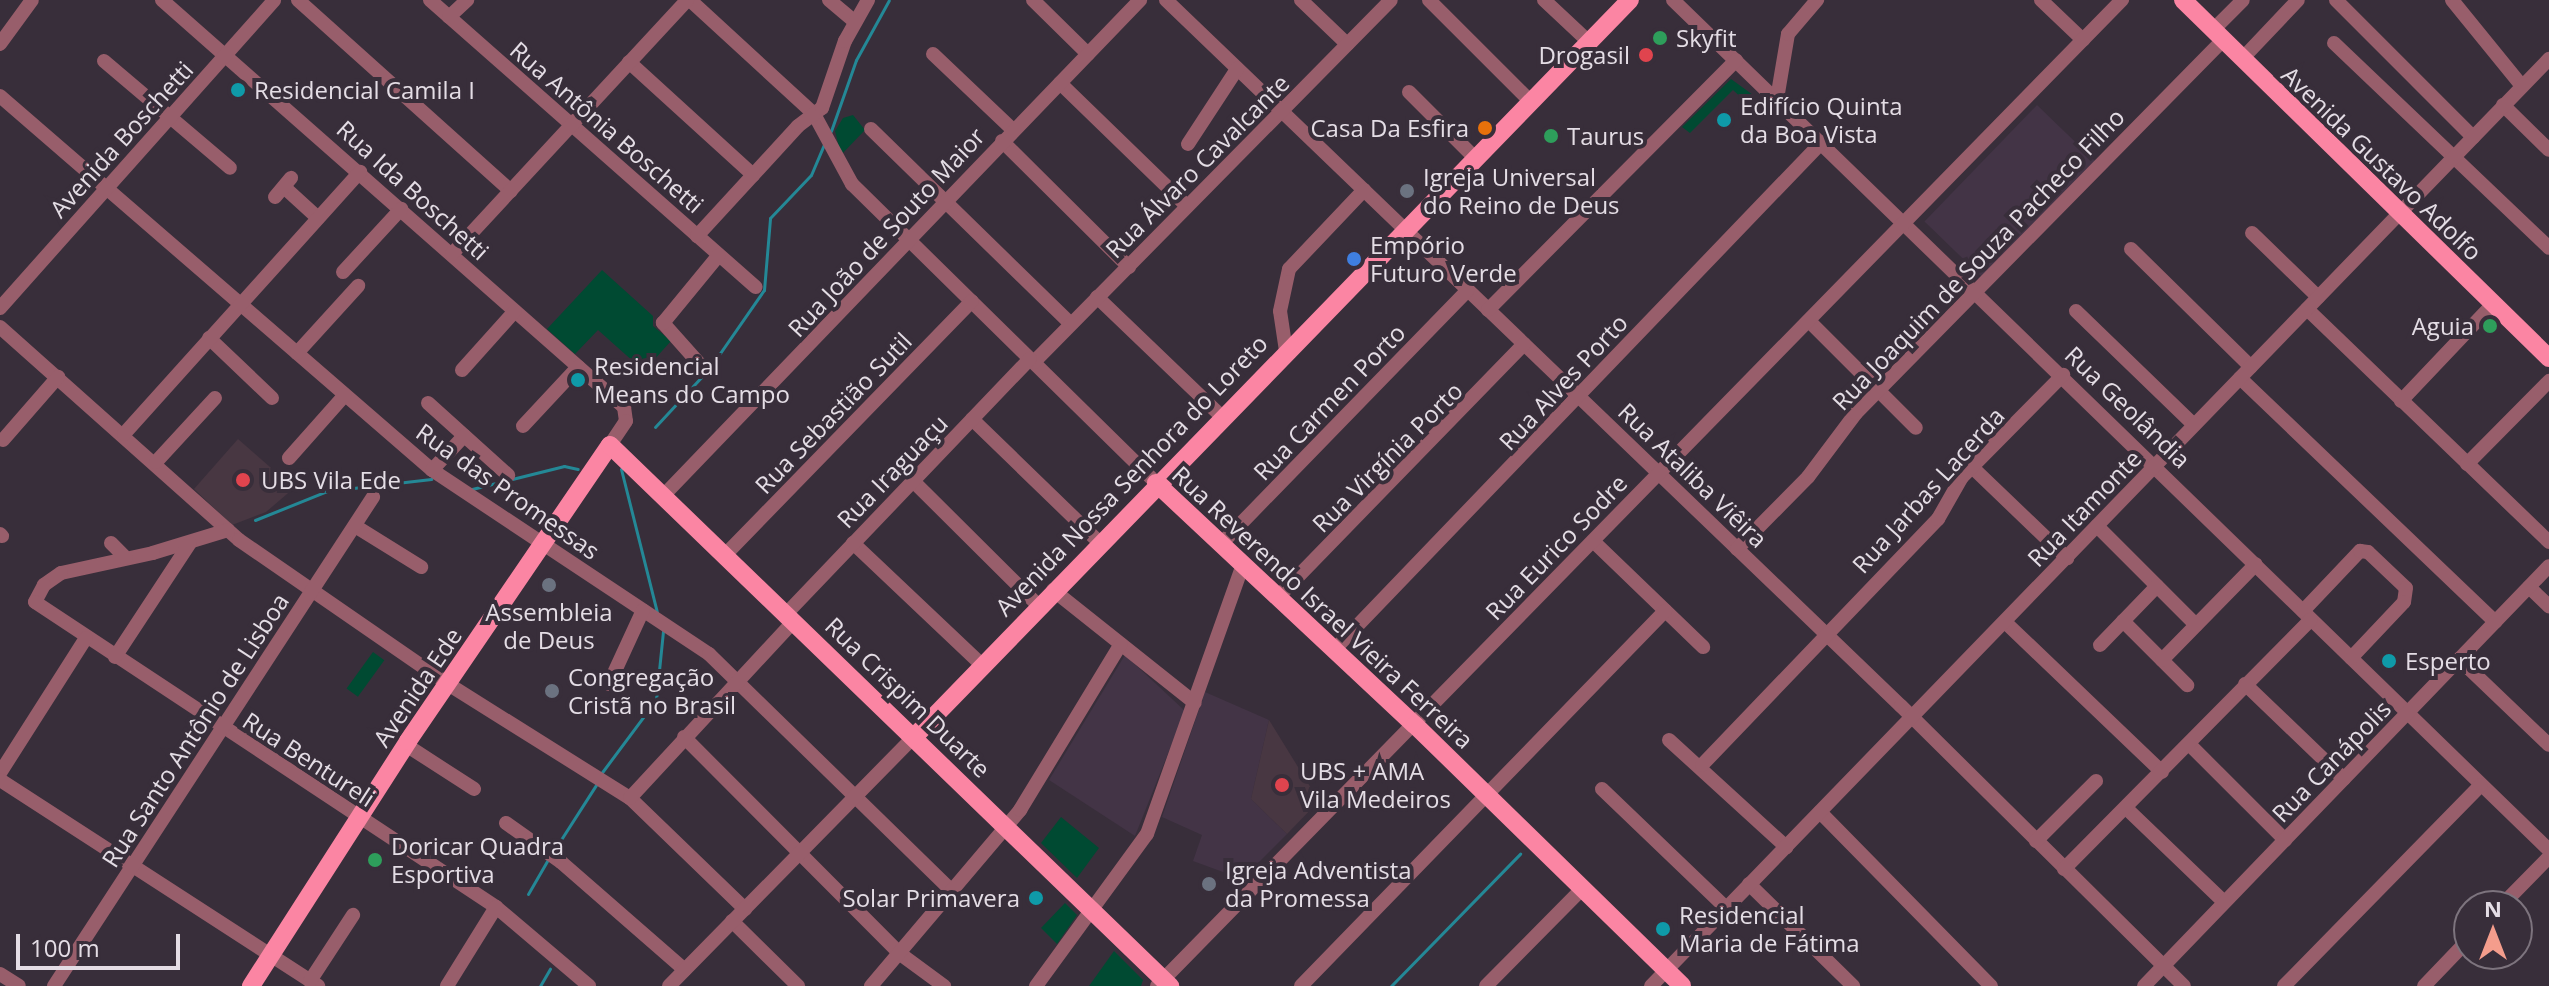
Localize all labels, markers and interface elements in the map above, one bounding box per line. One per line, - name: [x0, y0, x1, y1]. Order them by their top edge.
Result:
- place label: Skyfit: [1676, 24, 1736, 52]
- marker: Skyfit: [1651, 29, 1669, 47]
- street label: Rua Antônia Boschetti: [505, 35, 709, 219]
- place label: Drogasil: [1538, 41, 1630, 69]
- marker: Drogasil: [1637, 46, 1655, 64]
- street label: Avenida Boschetti: [43, 55, 199, 223]
- street label: Avenida Gustavo Adolfo: [2276, 60, 2488, 266]
- street label: Rua Álvaro Cavalcante: [1099, 68, 1295, 264]
- place label: Residencial Camila I: [254, 76, 475, 104]
- marker: Residencial Camila I: [229, 81, 247, 99]
- place label: Edifício Quinta da Boa Vista: [1740, 92, 1902, 148]
- street label: Rua Joaquim de Souza Pacheco Filho: [1826, 102, 2130, 416]
- marker: Edifício Quinta da Boa Vista: [1715, 111, 1733, 129]
- street label: Rua Ida Boschetti: [331, 114, 495, 266]
- place label: Casa Da Esfira: [1311, 114, 1469, 142]
- marker: Casa Da Esfira: [1476, 119, 1494, 137]
- street label: Rua João de Souto Maior: [782, 122, 990, 342]
- place label: Taurus: [1567, 122, 1644, 150]
- marker: Taurus: [1542, 127, 1560, 145]
- place label: Igreja Universal do Reino de Deus: [1423, 163, 1620, 219]
- marker: Igreja Universal do Reino de Deus: [1398, 182, 1416, 200]
- place label: Empório Futuro Verde: [1370, 231, 1517, 287]
- marker: Empório Futuro Verde: [1345, 250, 1363, 268]
- street label: Rua Alves Porto: [1493, 308, 1633, 456]
- place label: Aguia: [2412, 312, 2474, 340]
- marker: Aguia: [2481, 317, 2499, 335]
- street label: Rua Carmen Porto: [1247, 318, 1411, 486]
- street label: Rua Sebastião Sutil: [749, 327, 917, 499]
- street label: Avenida Nossa Senhora do Loreto: [989, 329, 1273, 621]
- street label: Rua Geolândia: [2059, 340, 2197, 474]
- place label: Residencial Means do Campo: [594, 352, 790, 408]
- marker: Residencial Means do Campo: [569, 371, 587, 389]
- street label: Rua Virgínia Porto: [1306, 376, 1468, 538]
- street label: Rua Ataliba Viêira: [1613, 397, 1773, 553]
- street label: Rua Jarbas Lacerda: [1846, 401, 2010, 579]
- street label: Rua Iraguaçu: [831, 408, 953, 534]
- street label: Rua das Promessas: [411, 417, 605, 565]
- street label: Rua Itamonte: [2021, 444, 2147, 572]
- street label: Rua Reverendo Israel Vieira Ferreira: [1167, 460, 1479, 754]
- place label: UBS Vila Ede: [261, 466, 401, 494]
- street label: Rua Eurico Sodre: [1479, 468, 1633, 626]
- marker: UBS Vila Ede: [232, 469, 254, 491]
- marker: Assembleia de Deus: [540, 576, 558, 594]
- street label: Rua Santo Antônio de Lisboa: [96, 588, 294, 872]
- place label: Assembleia de Deus: [485, 598, 613, 654]
- street label: Rua Crispim Duarte: [820, 611, 996, 783]
- street label: Avenida Ede: [367, 622, 467, 752]
- place label: Esperto: [2405, 647, 2491, 675]
- marker: Esperto: [2380, 652, 2398, 670]
- place label: Congregação Cristã no Brasil: [568, 663, 736, 719]
- marker: Congregação Cristã no Brasil: [543, 682, 561, 700]
- street label: Rua Canápolis: [2266, 694, 2396, 828]
- street label: Rua Bentureli: [238, 706, 380, 812]
- place label: UBS + AMA Vila Medeiros: [1300, 757, 1451, 813]
- marker: UBS + AMA Vila Medeiros: [1271, 774, 1293, 796]
- place label: Doricar Quadra Esportiva: [391, 832, 564, 888]
- marker: Doricar Quadra Esportiva: [366, 851, 384, 869]
- place label: Igreja Adventista da Promessa: [1225, 856, 1412, 912]
- marker: Igreja Adventista da Promessa: [1200, 875, 1218, 893]
- place label: Solar Primavera: [842, 884, 1020, 912]
- marker: Solar Primavera: [1027, 889, 1045, 907]
- north arrow: [2453, 890, 2533, 970]
- text: N: [2484, 893, 2502, 923]
- place label: Residencial Maria de Fátima: [1679, 901, 1860, 957]
- scale bar: [20, 918, 184, 968]
- marker: Residencial Maria de Fátima: [1654, 920, 1672, 938]
- text: 100 m: [30, 931, 100, 964]

